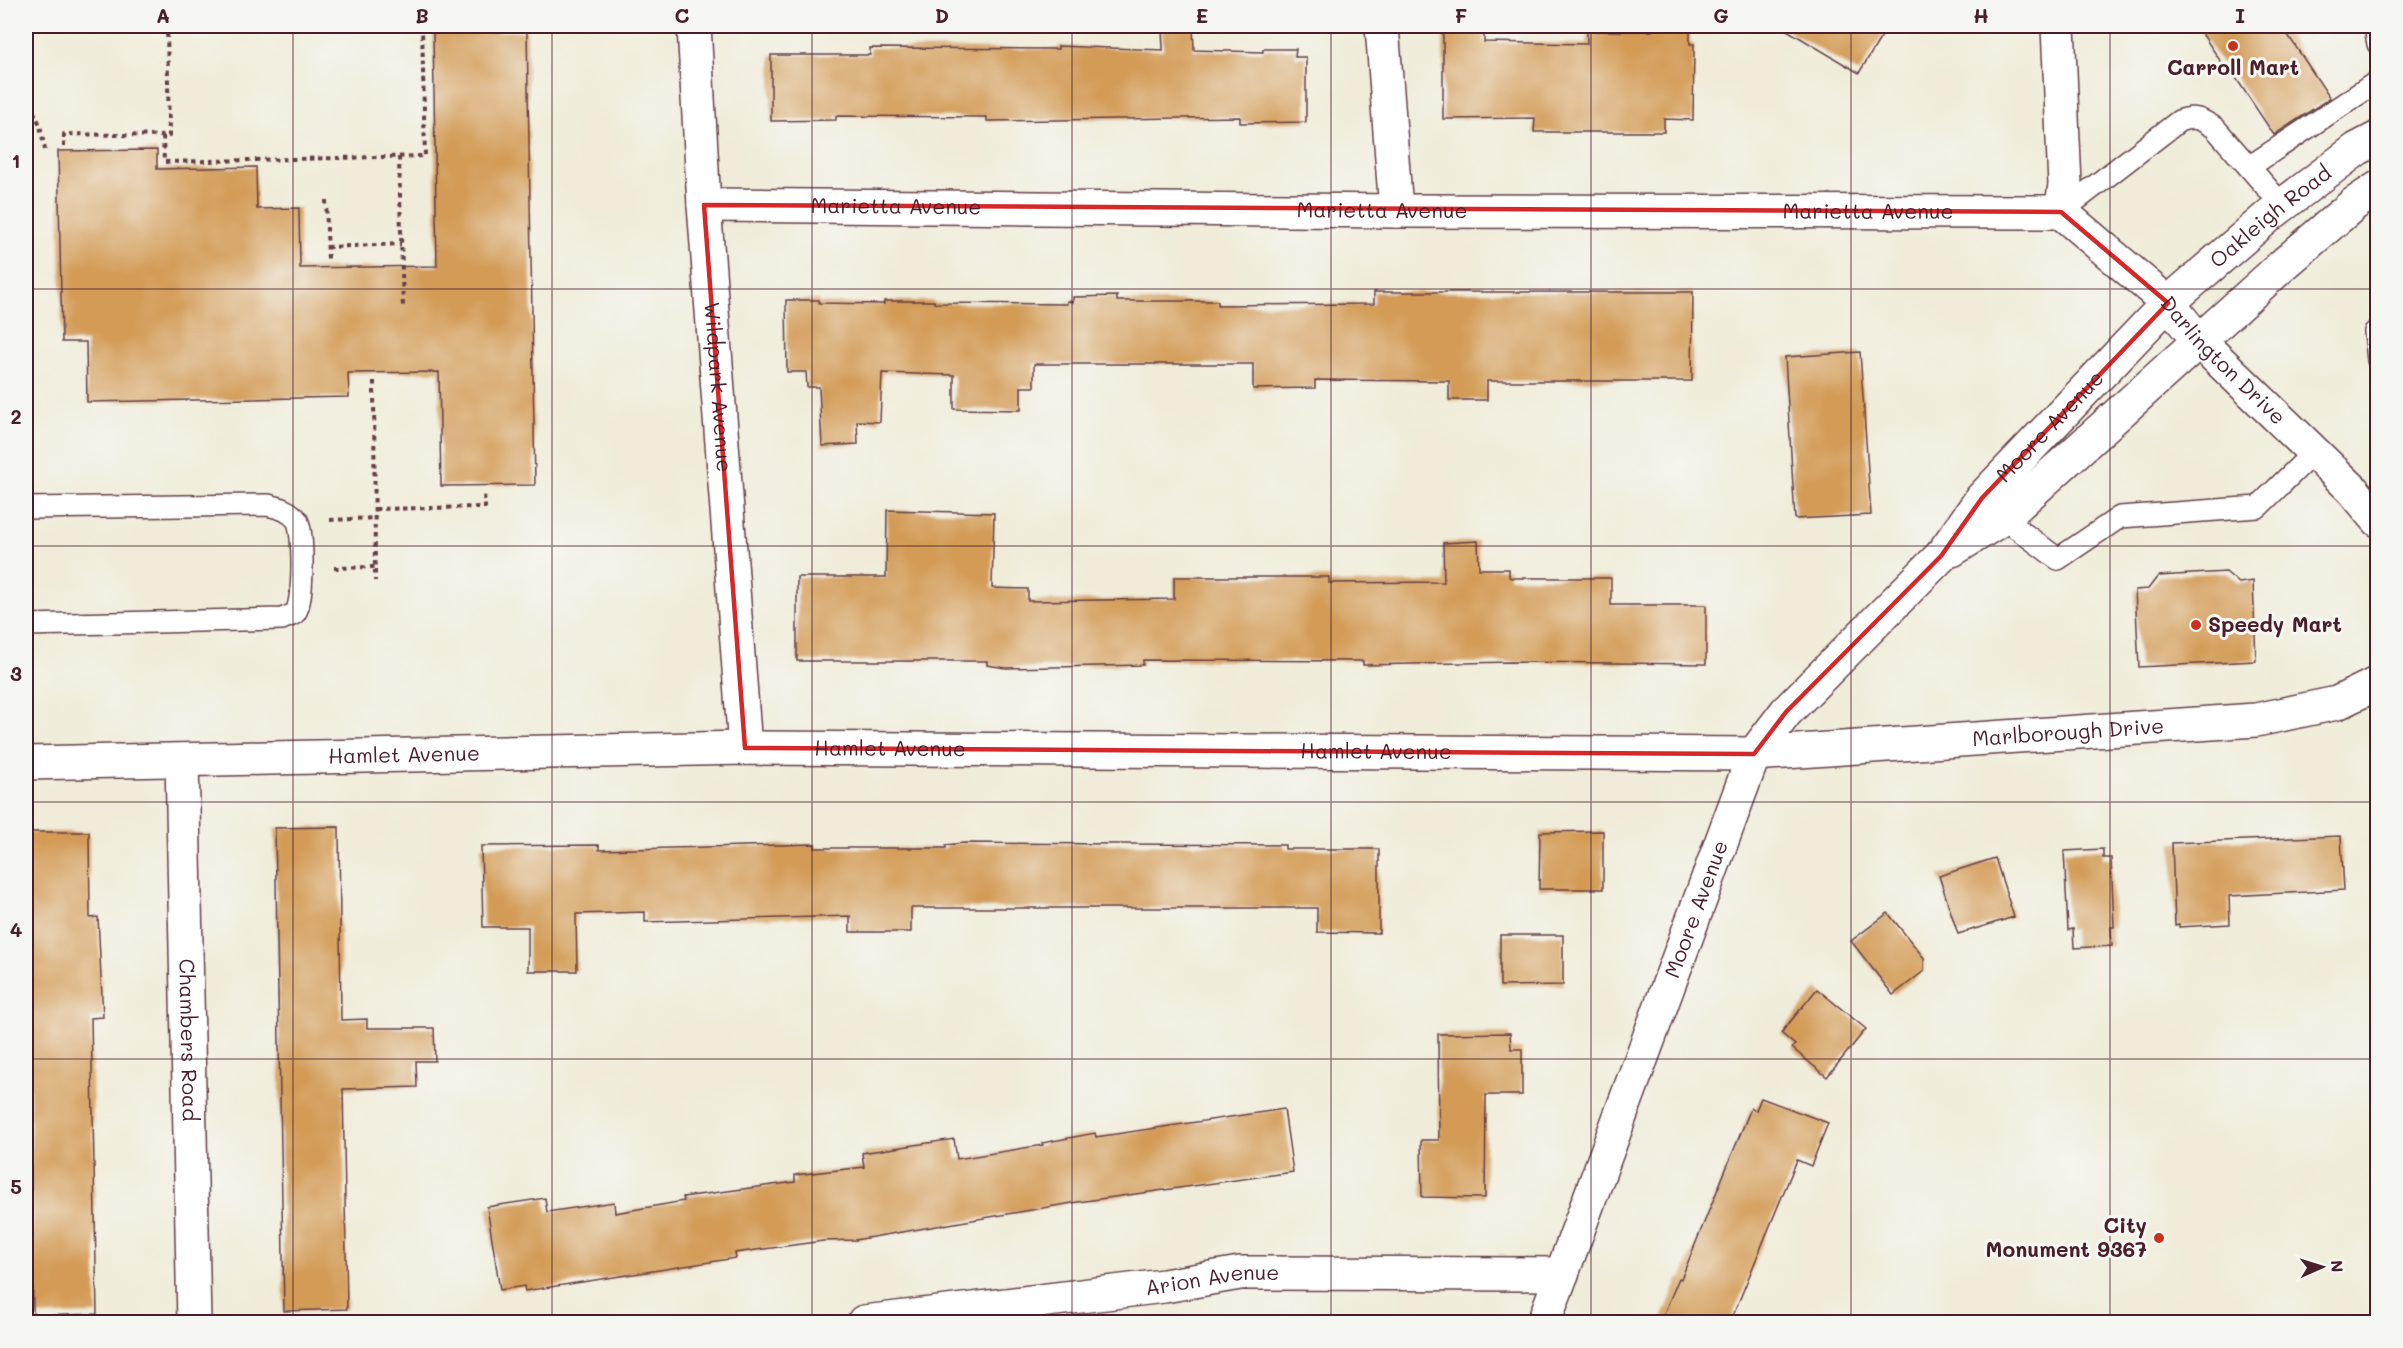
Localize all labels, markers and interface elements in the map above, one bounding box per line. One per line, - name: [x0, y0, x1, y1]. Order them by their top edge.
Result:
- text: A: [156, 2, 170, 28]
- text: B: [415, 2, 429, 28]
- text: C: [675, 2, 690, 28]
- text: D: [935, 2, 949, 28]
- text: E: [1196, 2, 1208, 28]
- text: F: [1455, 2, 1468, 28]
- text: G: [1713, 2, 1729, 28]
- text: H: [1973, 2, 1989, 28]
- text: I: [2235, 2, 2245, 28]
- marker: Carroll Mart: [2226, 39, 2240, 53]
- place label: Carroll Mart: [2167, 53, 2299, 80]
- text: 1: [12, 147, 20, 173]
- street label: Oakleigh Road: [2203, 158, 2336, 273]
- street label: Marietta Avenue: [810, 191, 982, 219]
- street label: Marietta Avenue: [1296, 195, 1467, 223]
- street label: Marietta Avenue: [1783, 197, 1953, 224]
- street label: Darlington Drive: [2155, 290, 2292, 430]
- street label: Wildpark Avenue: [699, 301, 739, 473]
- street label: Moore Avenue: [1989, 364, 2109, 487]
- text: 2: [10, 403, 22, 429]
- place label: Speedy Mart: [2208, 610, 2342, 638]
- marker: Speedy Mart: [2189, 618, 2203, 632]
- text: 3: [10, 660, 22, 686]
- street label: Marlborough Drive: [1971, 711, 2165, 751]
- street label: Hamlet Avenue: [814, 733, 966, 761]
- street label: Hamlet Avenue: [1300, 736, 1452, 764]
- street label: Hamlet Avenue: [328, 739, 480, 769]
- street label: Moore Avenue: [1657, 836, 1733, 981]
- text: 4: [10, 916, 23, 942]
- street label: Chambers Road: [174, 958, 205, 1122]
- text: 5: [10, 1173, 22, 1199]
- place label: City Monument 9367: [1985, 1211, 2147, 1262]
- marker: City Monument 9367: [2152, 1231, 2166, 1245]
- north arrow: [2292, 1237, 2352, 1297]
- street label: Arion Avenue: [1144, 1258, 1279, 1300]
- text: N: [2327, 1260, 2348, 1273]

